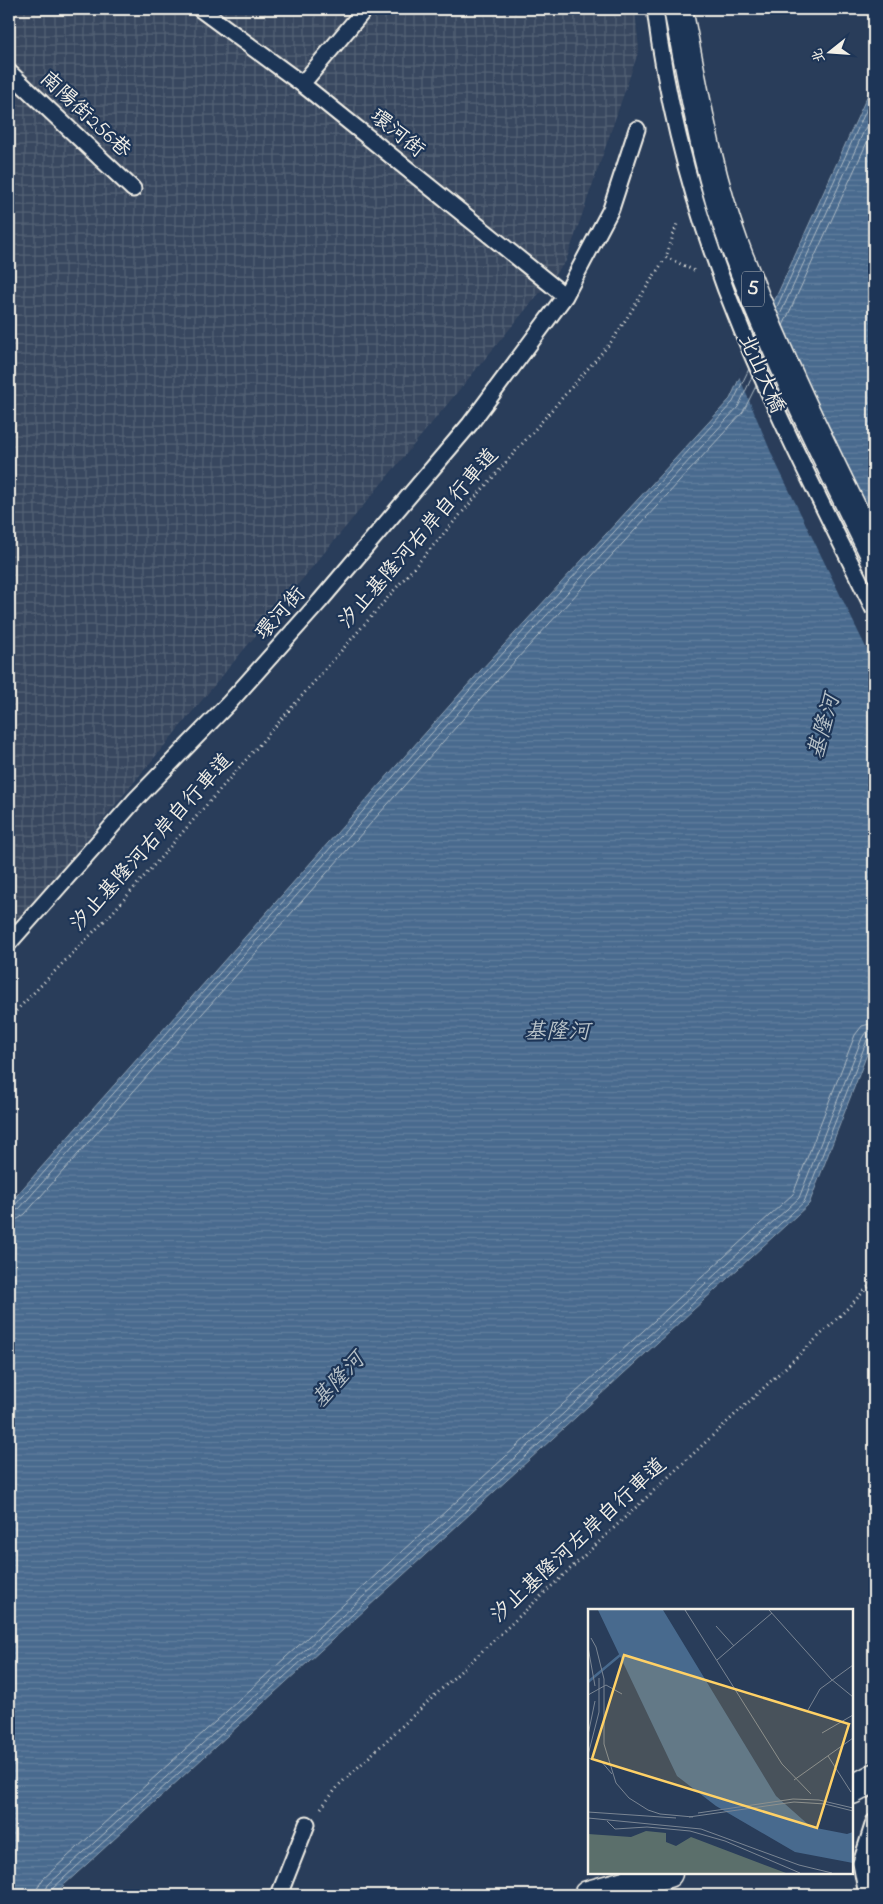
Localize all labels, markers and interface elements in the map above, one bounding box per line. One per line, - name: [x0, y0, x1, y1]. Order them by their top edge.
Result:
- north arrow: [806, 28, 856, 78]
- text: 北: [807, 46, 831, 65]
- street label: 南陽街256巷: [32, 65, 138, 165]
- street label: 環河街: [363, 103, 431, 165]
- road number: 5: [742, 272, 764, 306]
- street label: 北山大橋: [730, 330, 792, 418]
- street label: 汐止基隆河右岸自行車道: [332, 442, 506, 636]
- street label: 環河街: [249, 581, 313, 647]
- water label: 基隆河: [801, 688, 850, 763]
- street label: 汐止基隆河右岸自行車道: [64, 747, 240, 939]
- water label: 基隆河: [524, 1017, 593, 1049]
- water label: 基隆河: [305, 1344, 375, 1416]
- street label: 汐止基隆河左岸自行車道: [484, 1451, 674, 1631]
- inset map: [588, 1609, 853, 1874]

